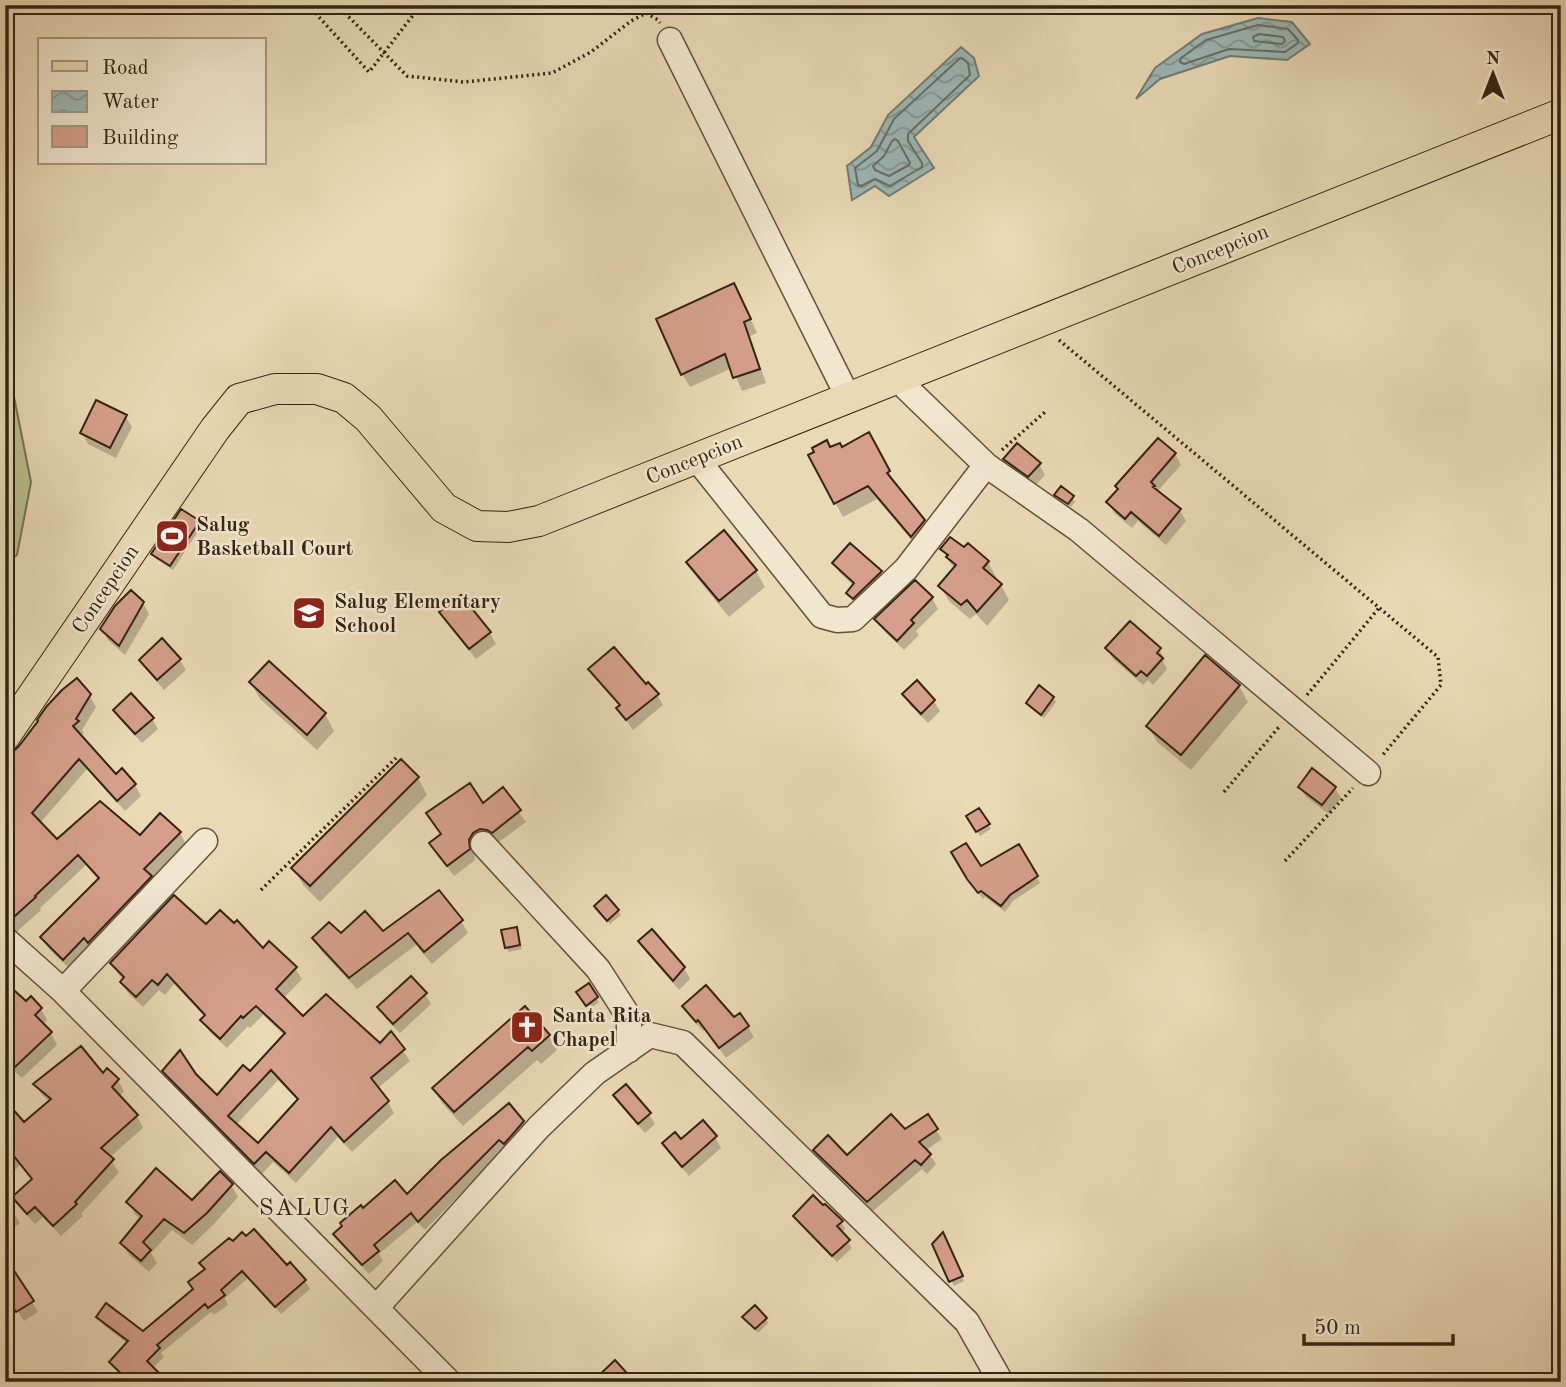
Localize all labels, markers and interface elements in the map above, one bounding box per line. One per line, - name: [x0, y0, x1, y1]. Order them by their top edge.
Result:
- legend: [38, 38, 266, 164]
- north arrow: [1458, 38, 1528, 108]
- text: N: [1486, 50, 1501, 69]
- text: Road: [102, 58, 149, 79]
- text: Water: [102, 92, 159, 113]
- text: Building: [102, 128, 179, 149]
- street label: Concepcion: [1169, 222, 1272, 279]
- street label: Concepcion: [643, 432, 746, 489]
- place label: Salug Basketball Court: [196, 515, 354, 560]
- sports icon: Salug Basketball Court: [153, 517, 191, 555]
- street label: Concepcion: [69, 542, 143, 638]
- place label: Salug Elementary School: [334, 592, 501, 637]
- school or university icon: Salug Elementary School: [290, 594, 328, 632]
- place label: Santa Rita Chapel: [552, 1006, 652, 1051]
- church icon: Santa Rita Chapel: [508, 1008, 546, 1046]
- district label: SALUG: [259, 1197, 351, 1221]
- scale bar: [1304, 1303, 1452, 1347]
- text: 50 m: [1314, 1318, 1361, 1339]

